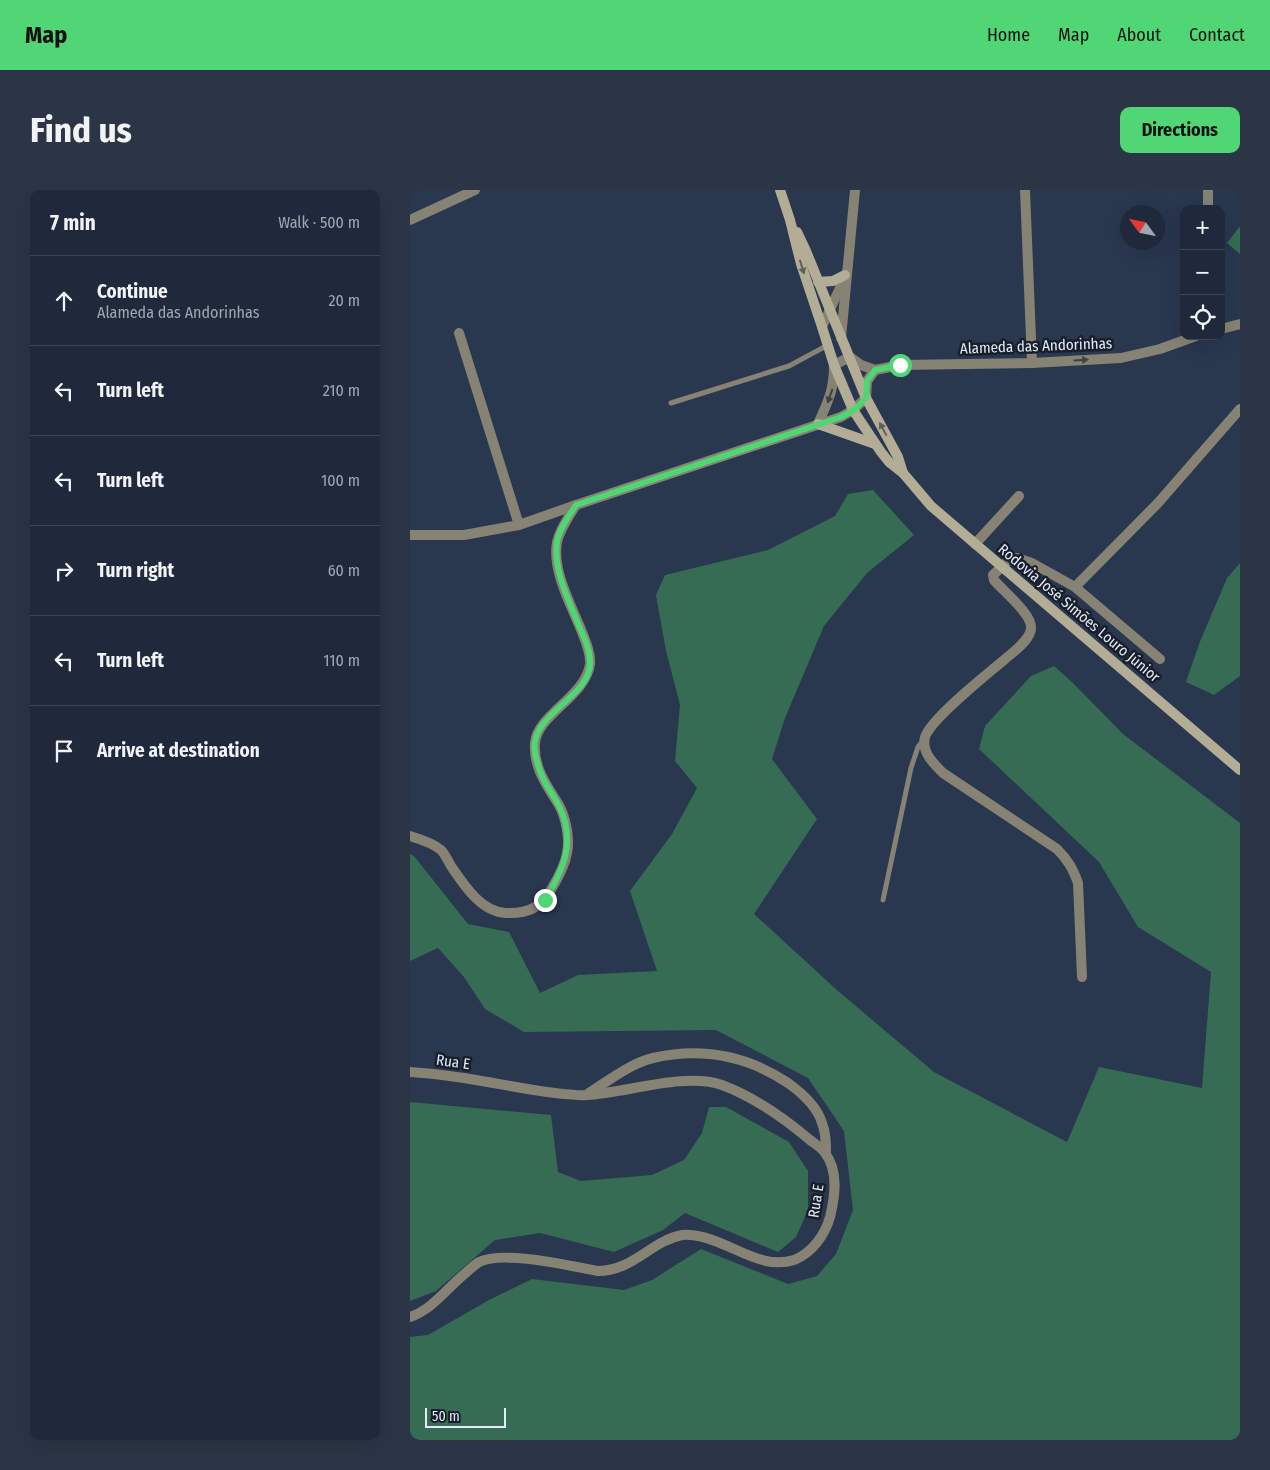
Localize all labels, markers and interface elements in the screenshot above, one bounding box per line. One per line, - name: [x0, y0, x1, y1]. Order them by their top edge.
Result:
- text: Map: [25, 21, 67, 49]
- text: Home: [987, 24, 1030, 46]
- text: Map: [1058, 24, 1089, 46]
- text: About: [1117, 24, 1161, 46]
- text: Contact: [1189, 24, 1245, 46]
- button: Directions: [1120, 107, 1240, 153]
- text: Find us: [30, 109, 132, 151]
- north arrow: [1120, 205, 1165, 250]
- map controls: [1180, 205, 1225, 340]
- button: +: [1180, 205, 1225, 250]
- text: 7 min: [50, 210, 96, 236]
- text: Walk · 500 m: [278, 213, 360, 232]
- button: −: [1180, 250, 1225, 295]
- one-way arrow: [799, 259, 806, 274]
- text: Continue: [97, 280, 168, 303]
- icon: ahead: [50, 287, 78, 315]
- text: 20 m: [329, 291, 360, 310]
- button: locate: [1180, 295, 1225, 340]
- text: Alameda das Andorinhas: [97, 303, 260, 322]
- street label: Alameda das Andorinhas: [960, 334, 1112, 358]
- route start: [889, 354, 912, 377]
- one-way arrow: [1073, 356, 1089, 364]
- icon: left: [50, 377, 78, 405]
- text: Turn left: [97, 379, 164, 402]
- text: 210 m: [323, 381, 360, 400]
- one-way arrow: [826, 388, 833, 403]
- one-way arrow: [879, 421, 887, 436]
- icon: left: [50, 467, 78, 495]
- text: Turn left: [97, 469, 164, 492]
- text: 100 m: [321, 471, 360, 490]
- street label: Rodovia José Simões Louro Júnior: [995, 540, 1164, 686]
- icon: right: [50, 557, 78, 585]
- text: Turn right: [97, 559, 174, 582]
- text: 60 m: [328, 561, 360, 580]
- icon: left: [50, 647, 78, 675]
- text: Turn left: [97, 649, 164, 672]
- text: 110 m: [323, 651, 360, 670]
- icon: arrive: [50, 737, 78, 765]
- text: Arrive at destination: [97, 739, 260, 762]
- route end: [534, 889, 557, 912]
- street label: Rua E: [435, 1051, 471, 1073]
- street label: Rua E: [804, 1183, 828, 1219]
- scale bar: [425, 1405, 506, 1428]
- text: 50 m: [432, 1408, 460, 1425]

